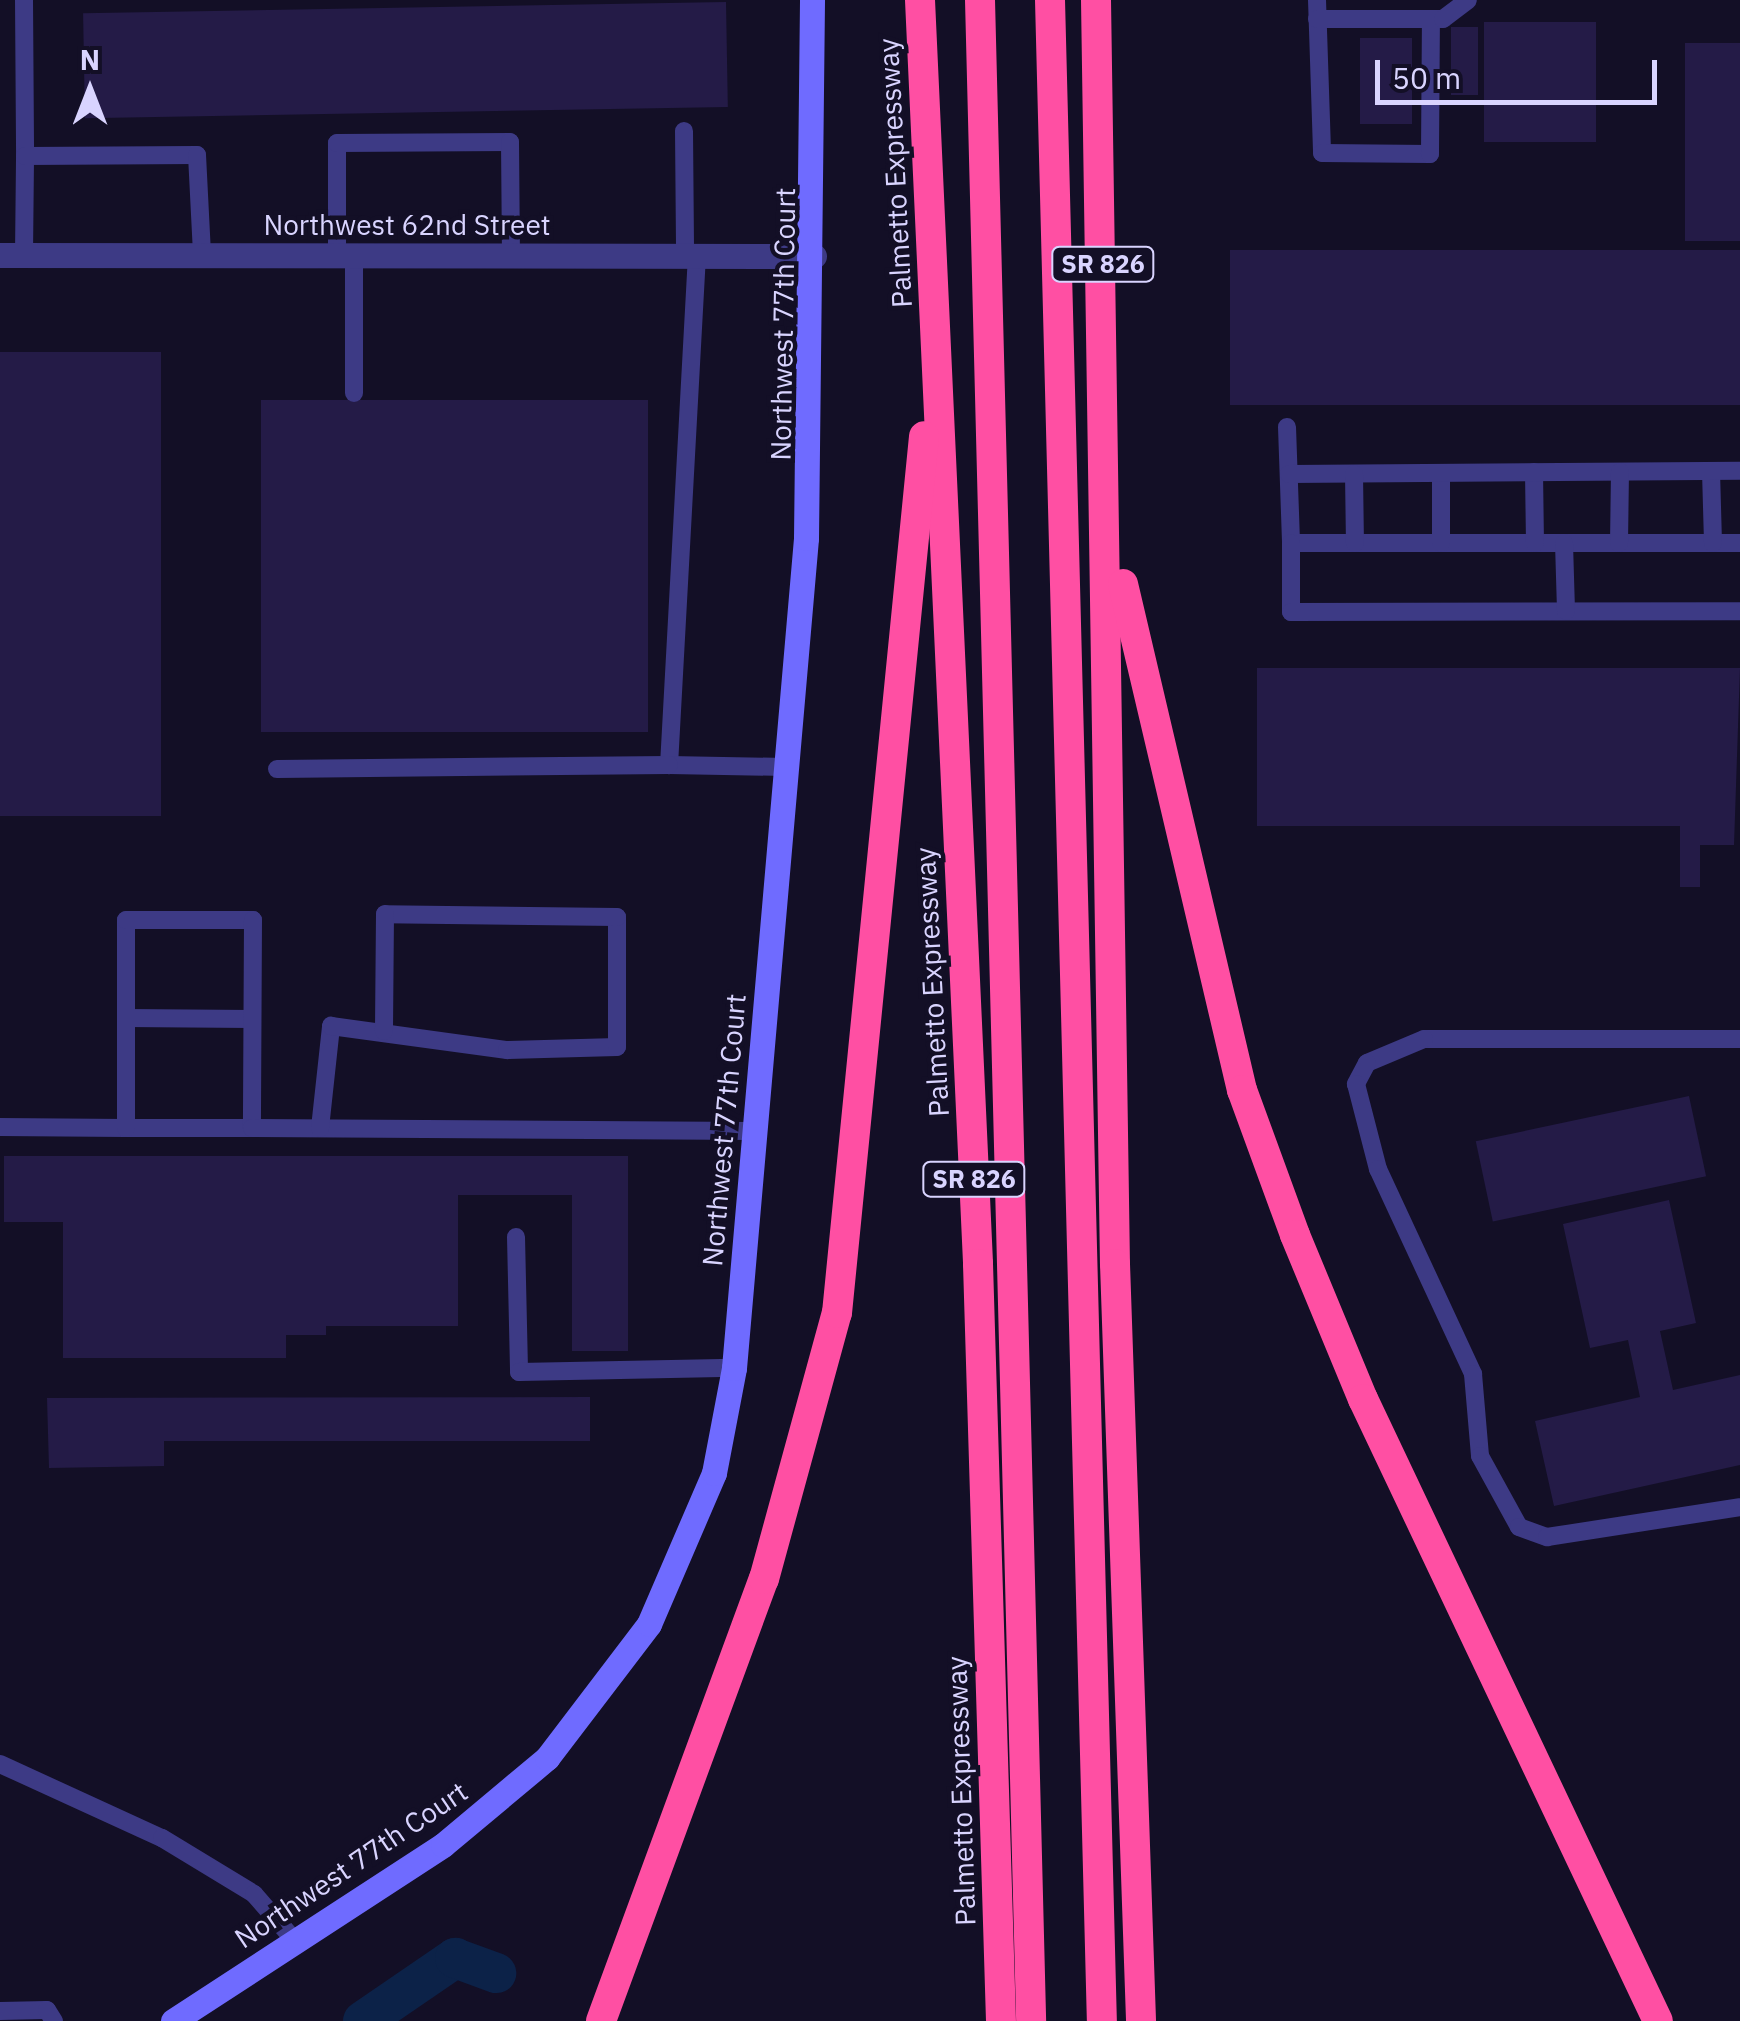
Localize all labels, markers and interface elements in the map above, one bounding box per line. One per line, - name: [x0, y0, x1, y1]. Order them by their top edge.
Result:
- street label: Palmetto Expressway: [871, 37, 919, 309]
- north arrow: [40, 40, 140, 140]
- scale bar: [1380, 40, 1662, 102]
- text: N: [80, 41, 100, 78]
- text: 50 m: [1392, 58, 1461, 97]
- street label: Northwest 77th Court: [764, 187, 802, 461]
- street label: Northwest 62nd Street: [263, 208, 551, 242]
- road number: SR 826: [1050, 244, 1156, 284]
- street label: Palmetto Expressway: [908, 846, 956, 1118]
- street label: Northwest 77th Court: [695, 992, 753, 1268]
- road number: SR 826: [922, 1159, 1026, 1199]
- street label: Palmetto Expressway: [940, 1656, 982, 1926]
- street label: Northwest 77th Court: [228, 1775, 474, 1955]

